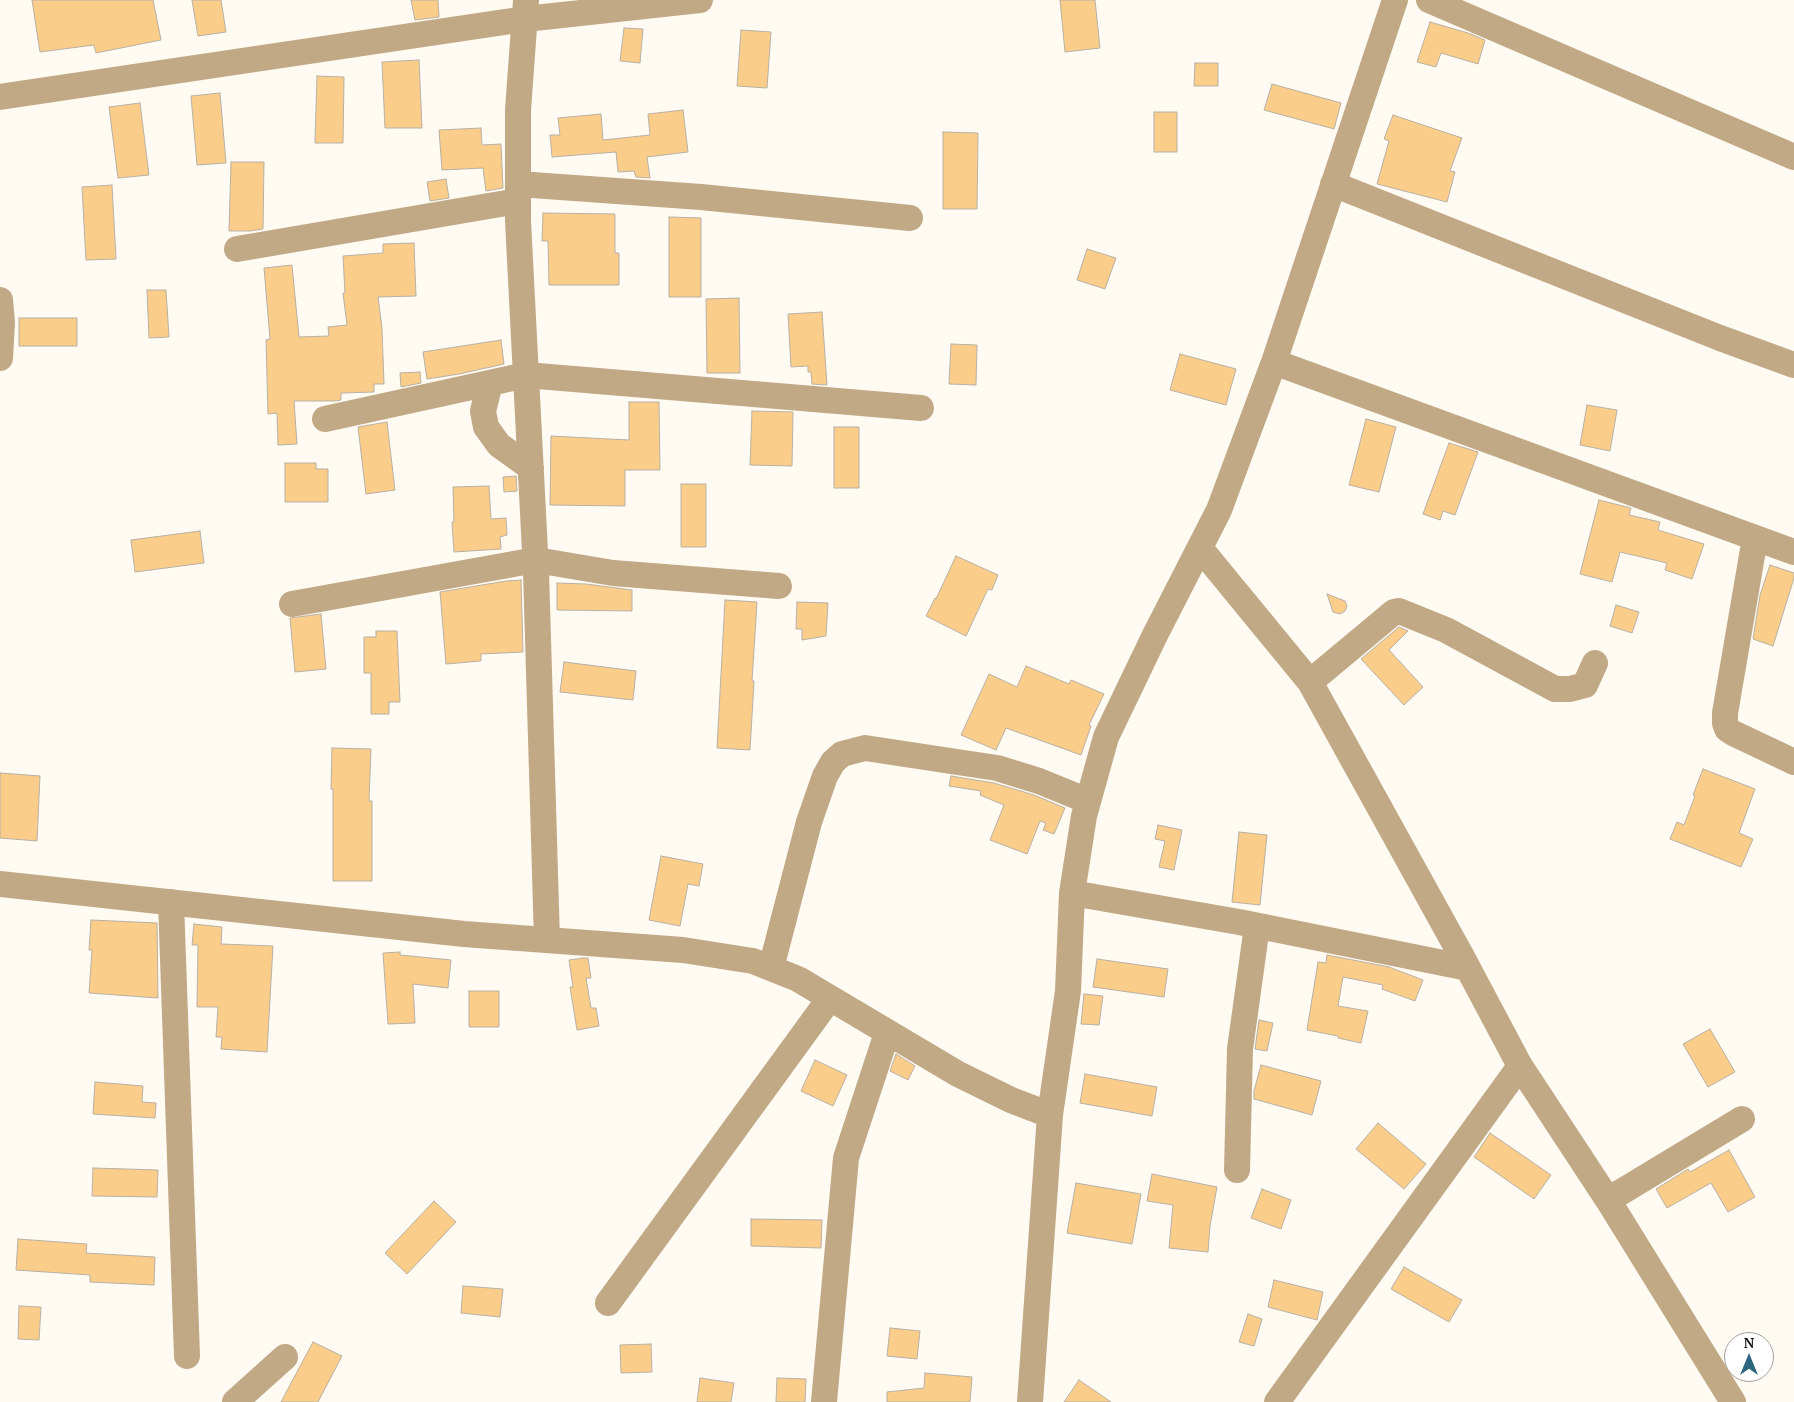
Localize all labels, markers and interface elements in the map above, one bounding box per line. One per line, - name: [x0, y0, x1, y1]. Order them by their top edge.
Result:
- north arrow: [1724, 1332, 1774, 1382]
- text: N: [1744, 1333, 1754, 1352]

